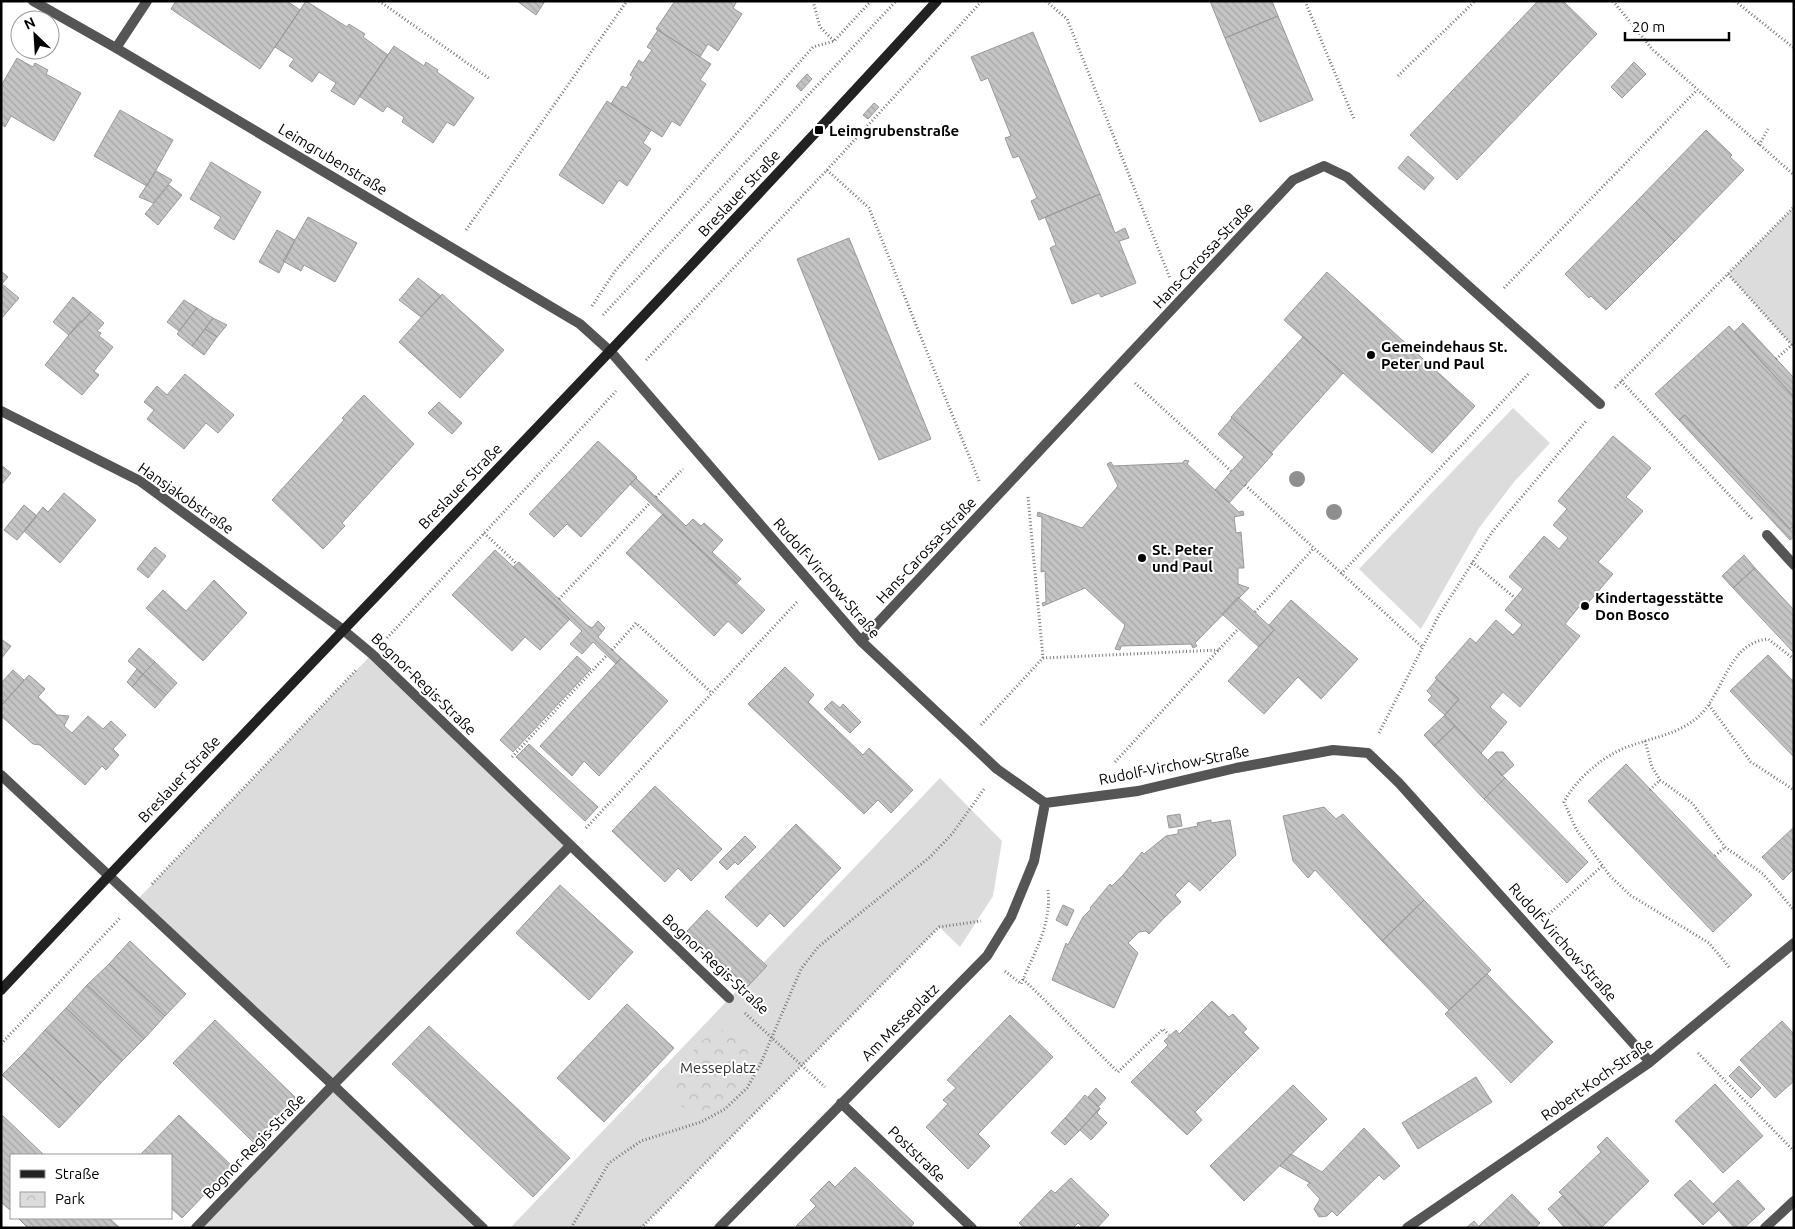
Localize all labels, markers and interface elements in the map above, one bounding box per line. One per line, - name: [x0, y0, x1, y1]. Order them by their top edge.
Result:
- north arrow: [10, 10, 60, 60]
- scale bar: [1625, 10, 1729, 42]
- text: N: [21, 14, 38, 33]
- text: 20 m: [1632, 18, 1665, 35]
- street label: Leimgrubenstraße: [275, 120, 391, 198]
- place label: Leimgrubenstraße: [829, 122, 959, 139]
- marker: Leimgrubenstraße: [813, 124, 825, 136]
- street label: Breslauer Straße: [695, 146, 783, 240]
- street label: Hans-Carossa-Straße: [1150, 199, 1256, 311]
- place label: Gemeindehaus St. Peter und Paul: [1381, 338, 1508, 372]
- marker: Gemeindehaus St. Peter und Paul: [1365, 349, 1377, 361]
- street label: Breslauer Straße: [415, 440, 505, 532]
- street label: Hansjakobstraße: [135, 459, 237, 537]
- street label: Hans-Carossa-Straße: [873, 494, 979, 606]
- street label: Rudolf-Virchow-Straße: [770, 515, 884, 641]
- place label: St. Peter und Paul: [1152, 541, 1214, 575]
- marker: St. Peter und Paul: [1136, 552, 1148, 564]
- place label: Kindertagesstätte Don Bosco: [1595, 589, 1724, 623]
- marker: Kindertagesstätte Don Bosco: [1579, 600, 1591, 612]
- street label: Bognor-Regis-Straße: [368, 630, 480, 738]
- street label: Breslauer Straße: [135, 732, 223, 826]
- street label: Rudolf-Virchow-Straße: [1097, 742, 1251, 788]
- street label: Rudolf-Virchow-Straße: [1505, 879, 1621, 1005]
- street label: Bognor-Regis-Straße: [659, 910, 773, 1018]
- street label: Am Messeplatz: [858, 980, 942, 1064]
- street label: Robert-Koch-Straße: [1538, 1034, 1656, 1124]
- park label: Messeplatz: [680, 1059, 756, 1076]
- street label: Bognor-Regis-Straße: [200, 1090, 308, 1202]
- street label: Poststraße: [885, 1122, 949, 1186]
- legend: [10, 1154, 172, 1219]
- text: Straße: [55, 1165, 99, 1182]
- text: Park: [55, 1190, 85, 1207]

